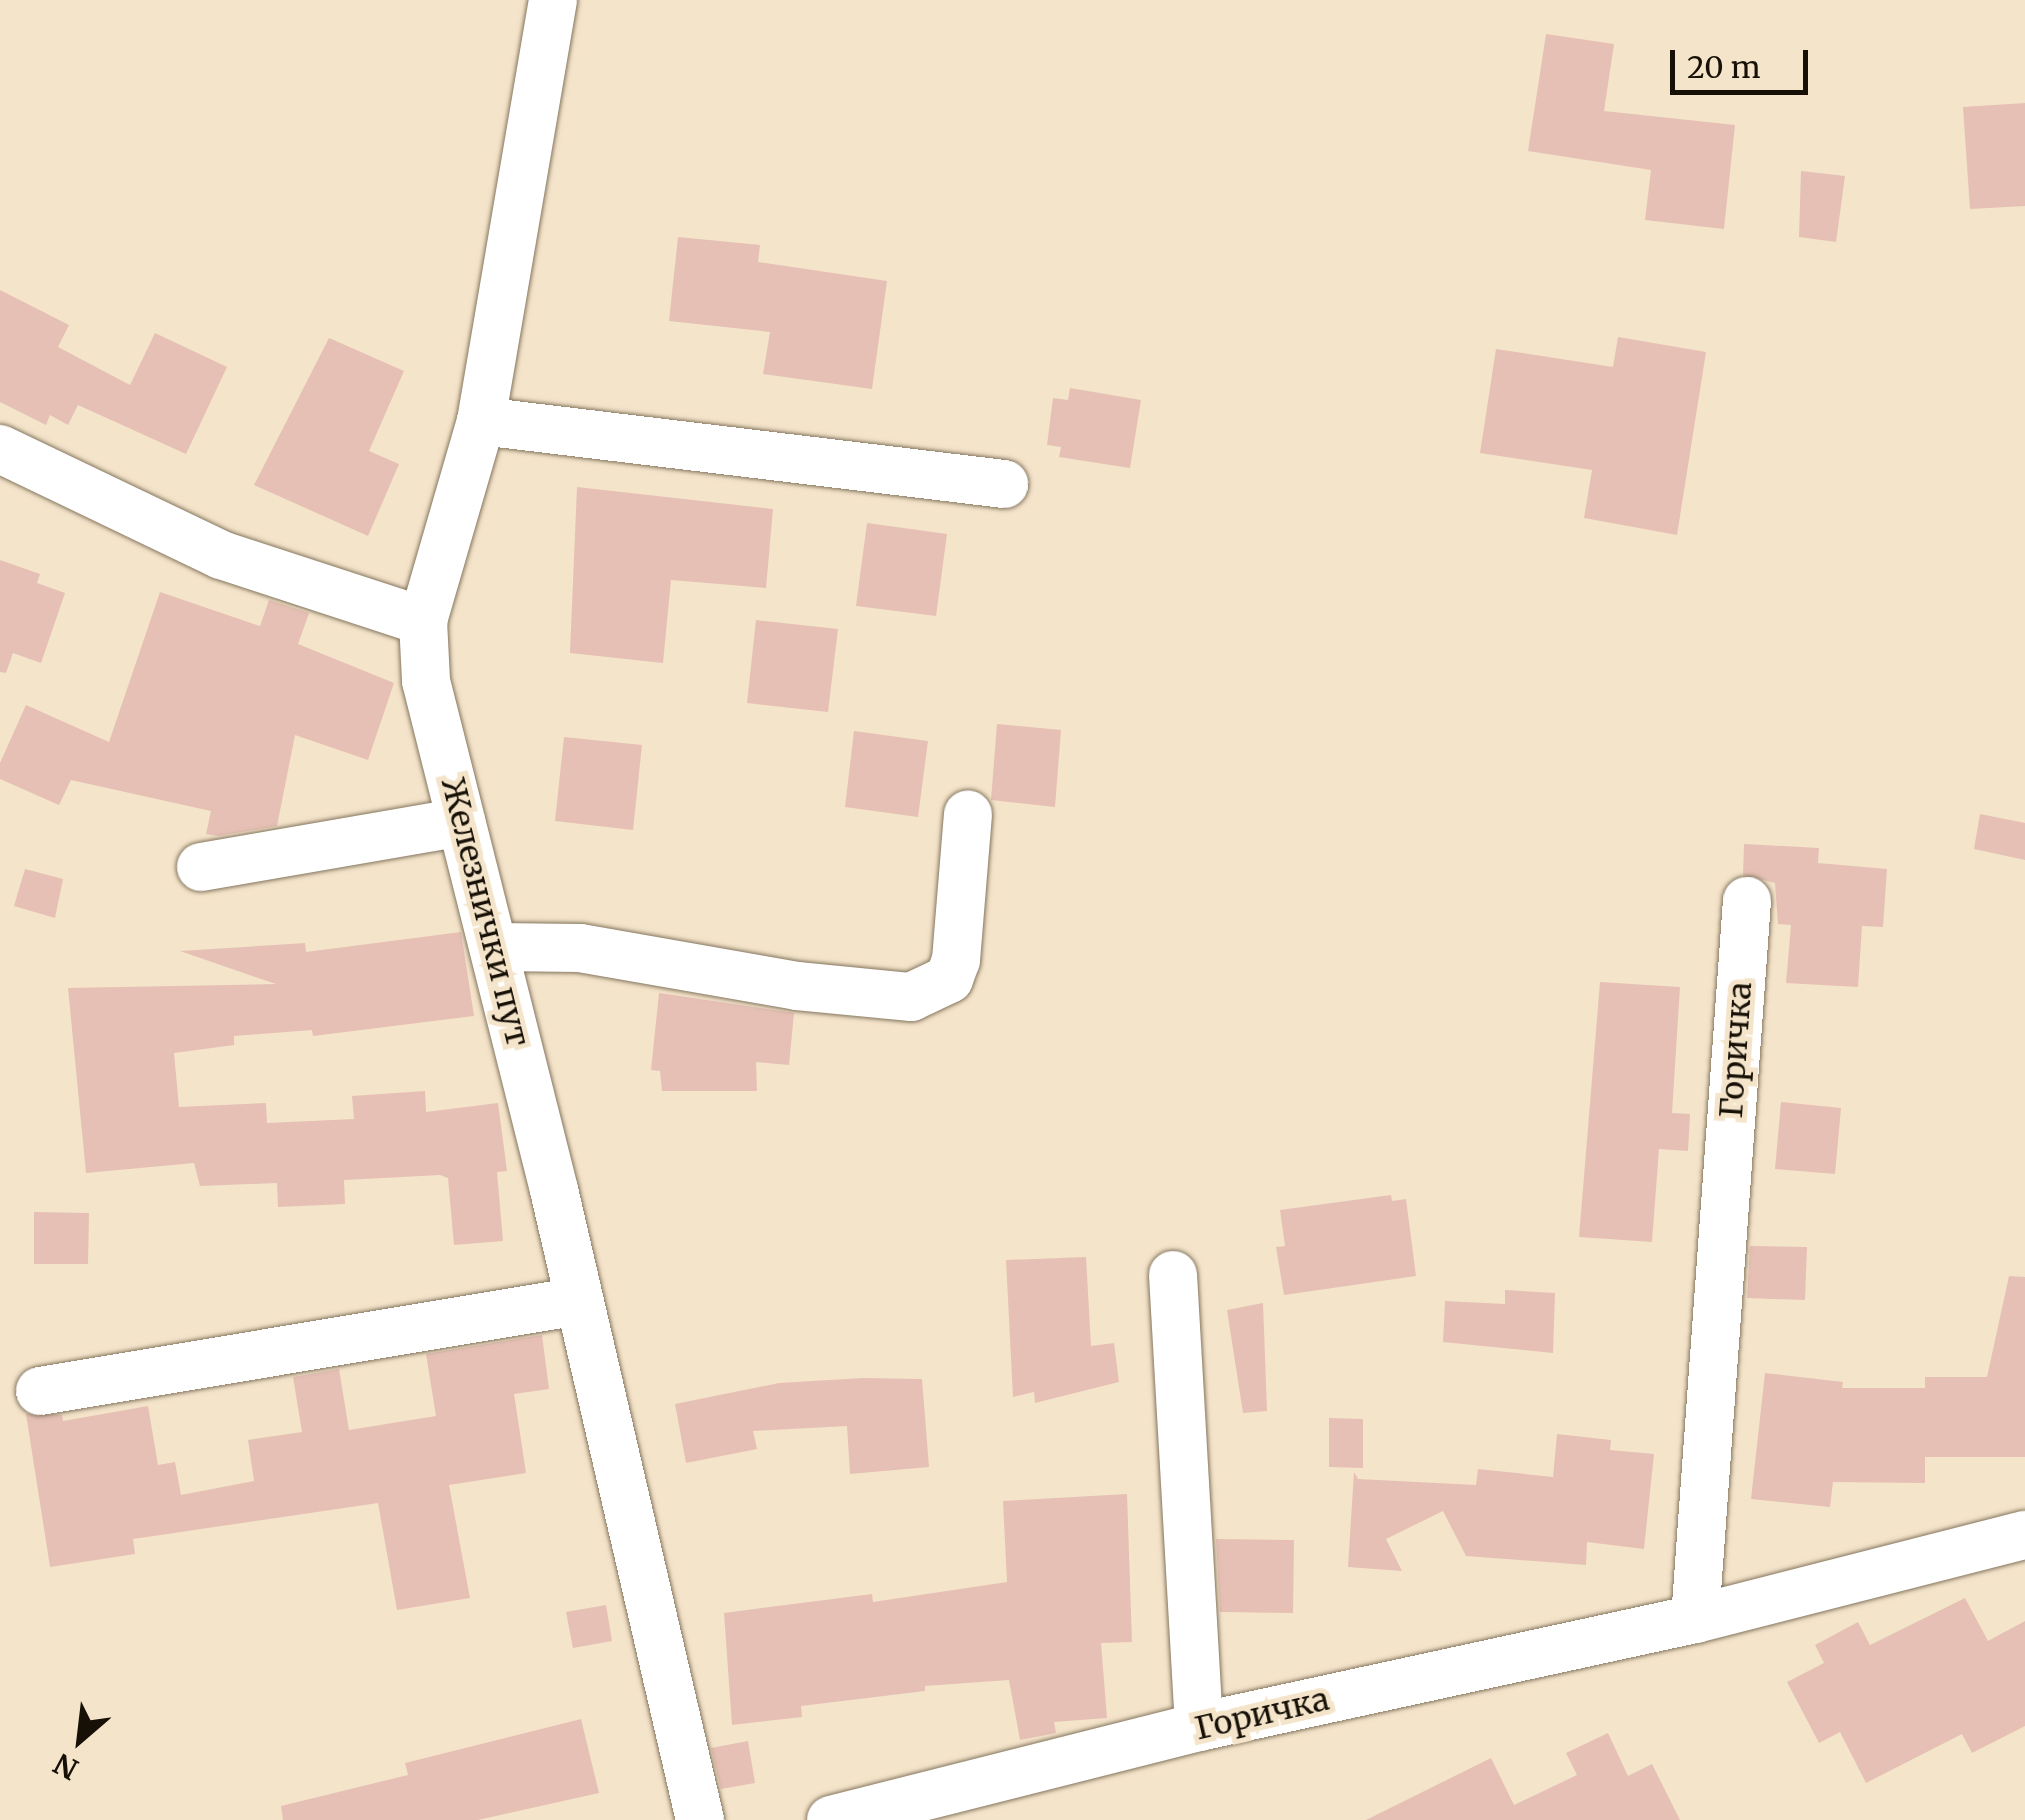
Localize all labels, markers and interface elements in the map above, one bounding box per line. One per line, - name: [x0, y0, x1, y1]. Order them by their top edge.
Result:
- scale bar: [1675, 30, 1812, 92]
- text: 20 m: [1687, 48, 1760, 86]
- street label: Железнички пут: [433, 774, 537, 1050]
- street label: Горичка: [1712, 981, 1760, 1119]
- street label: Горичка: [1191, 1680, 1333, 1748]
- north arrow: [30, 1690, 130, 1790]
- text: N: [48, 1745, 84, 1788]

